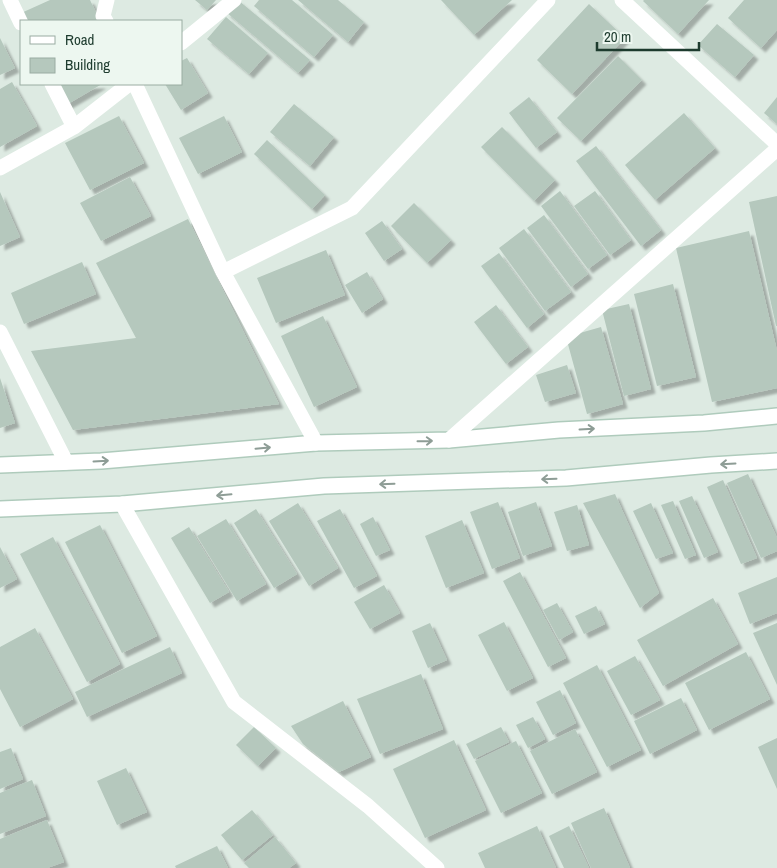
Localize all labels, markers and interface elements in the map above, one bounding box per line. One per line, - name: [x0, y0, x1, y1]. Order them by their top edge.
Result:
- legend: [20, 20, 182, 85]
- scale bar: [597, 20, 700, 52]
- text: 20 m: [604, 26, 631, 47]
- text: Road: [65, 29, 94, 50]
- text: Building: [65, 54, 110, 75]
- one-way arrow: [579, 424, 595, 434]
- one-way arrow: [417, 436, 433, 446]
- one-way arrow: [255, 443, 271, 452]
- one-way arrow: [92, 456, 109, 466]
- one-way arrow: [721, 459, 737, 468]
- one-way arrow: [541, 474, 558, 484]
- one-way arrow: [379, 480, 395, 489]
- one-way arrow: [217, 490, 233, 499]

